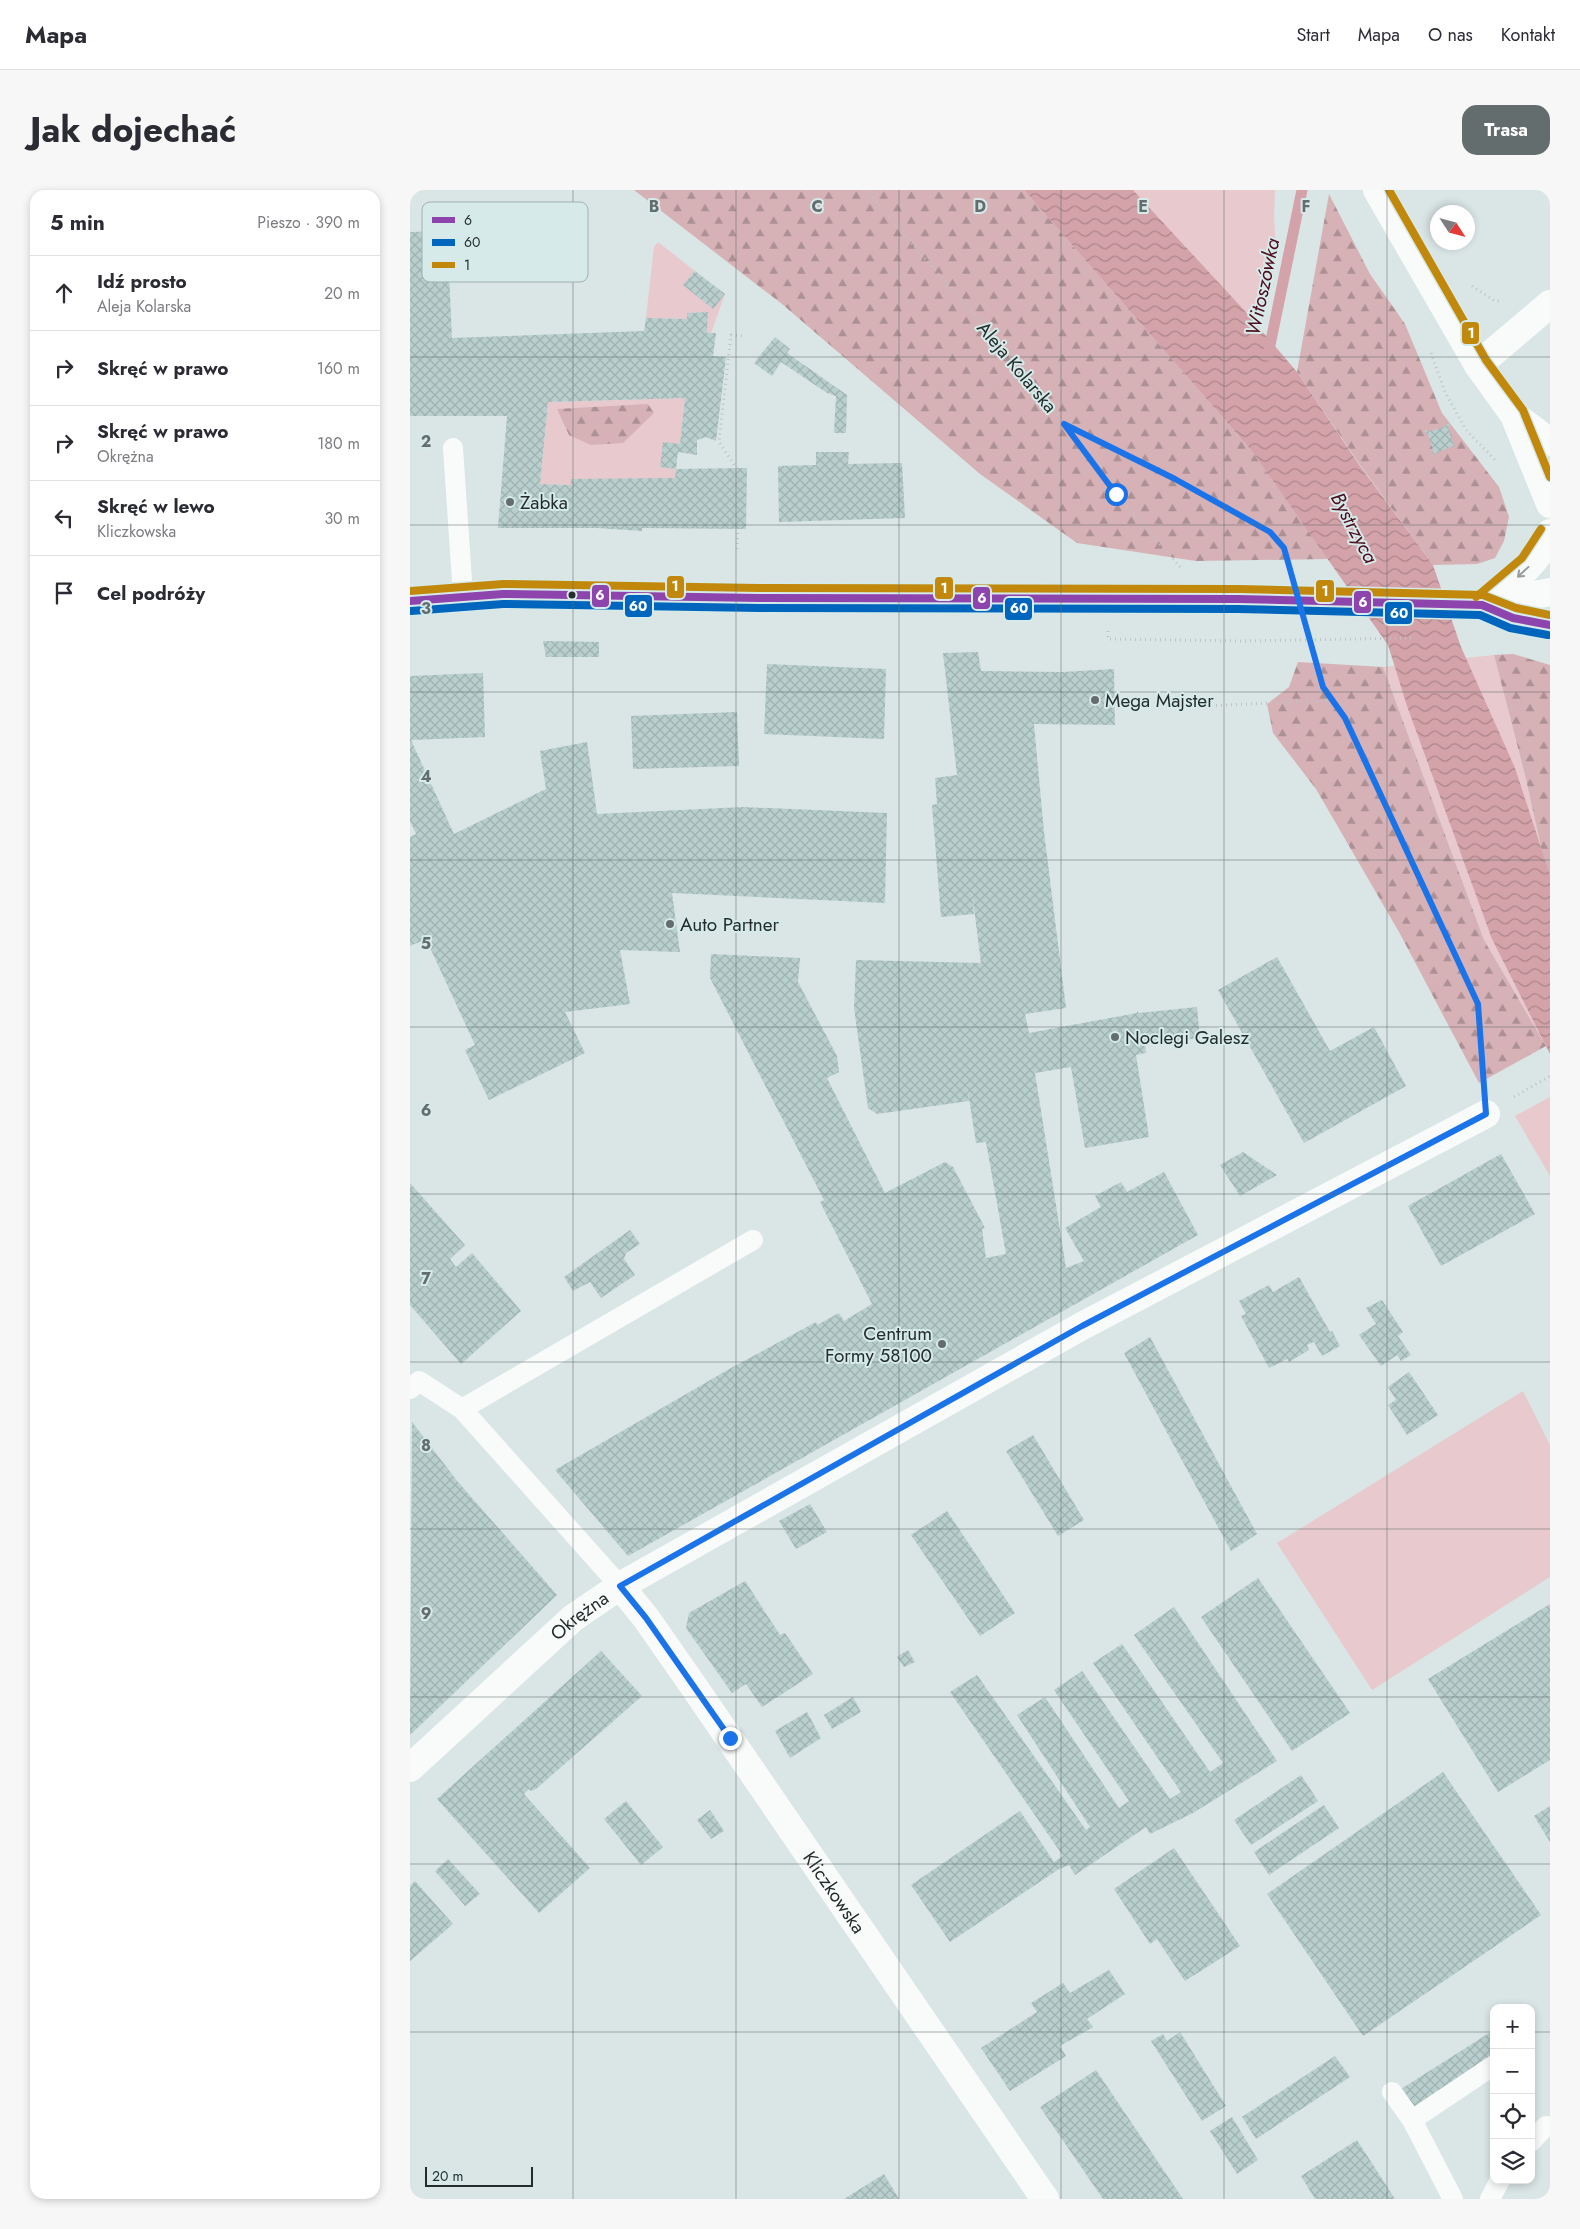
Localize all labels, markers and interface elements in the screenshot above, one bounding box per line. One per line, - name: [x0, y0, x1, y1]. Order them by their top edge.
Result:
- text: Mapa: [25, 17, 87, 52]
- text: Start: [1296, 22, 1330, 48]
- text: Mapa: [1358, 22, 1400, 48]
- text: O nas: [1428, 22, 1473, 48]
- text: Kontakt: [1501, 22, 1555, 48]
- text: Jak dojechać: [30, 105, 236, 155]
- button: Trasa: [1462, 105, 1550, 155]
- text: B: [649, 195, 659, 218]
- text: C: [811, 195, 823, 218]
- text: D: [974, 195, 986, 218]
- text: E: [1138, 195, 1148, 218]
- text: F: [1302, 195, 1310, 218]
- legend: [422, 202, 588, 282]
- north arrow: [1430, 205, 1475, 250]
- text: 5 min: [50, 208, 105, 238]
- text: 6: [464, 210, 472, 230]
- text: Pieszo · 390 m: [257, 211, 360, 234]
- text: 60: [464, 232, 480, 252]
- water label: Witoszówka: [1239, 236, 1287, 338]
- text: 1: [464, 255, 470, 275]
- text: Idź prosto: [97, 268, 187, 295]
- icon: ahead: [50, 279, 78, 307]
- text: 20 m: [324, 282, 360, 305]
- text: Aleja Kolarska: [97, 295, 191, 318]
- street label: Aleja Kolarska: [971, 315, 1063, 419]
- line badge: 1: [1461, 321, 1480, 345]
- text: 1: [1467, 323, 1475, 343]
- icon: right: [50, 354, 78, 382]
- text: Skręć w prawo: [97, 355, 229, 382]
- text: 160 m: [317, 357, 360, 380]
- text: Skręć w prawo: [97, 418, 229, 445]
- icon: right: [50, 429, 78, 457]
- text: 2: [421, 430, 431, 453]
- text: 180 m: [317, 432, 360, 455]
- text: Okrężna: [97, 445, 154, 468]
- route start: [1105, 483, 1128, 506]
- water label: Bystrzyca: [1323, 487, 1385, 569]
- place label: Żabka: [520, 489, 568, 516]
- text: Skręć w lewo: [97, 493, 215, 520]
- marker: Żabka: [504, 496, 516, 508]
- icon: left: [50, 504, 78, 532]
- text: 30 m: [324, 507, 360, 530]
- text: Kliczkowska: [97, 520, 176, 543]
- one-way arrow: [1517, 566, 1529, 578]
- line badge: 1: [666, 575, 685, 599]
- text: 1: [671, 576, 679, 596]
- line badge: 1: [934, 576, 954, 600]
- text: 1: [940, 578, 948, 598]
- icon: arrive: [50, 579, 78, 607]
- line badge: 1: [1315, 579, 1335, 603]
- text: Cel podróży: [97, 580, 205, 607]
- text: 1: [1321, 581, 1329, 601]
- line badge: 6: [591, 584, 610, 608]
- text: 6: [595, 585, 605, 605]
- line badge: 6: [972, 586, 991, 610]
- text: 6: [977, 588, 987, 608]
- unlabelled marker: [567, 590, 577, 600]
- line badge: 6: [1353, 590, 1372, 614]
- text: 6: [1358, 592, 1368, 612]
- line badge: 60: [624, 594, 653, 618]
- text: 60: [629, 596, 647, 616]
- text: 3: [421, 597, 431, 620]
- line badge: 60: [1004, 597, 1033, 621]
- text: 60: [1010, 598, 1028, 618]
- line badge: 60: [1384, 601, 1413, 625]
- text: 60: [1390, 603, 1408, 623]
- place label: Mega Majster: [1105, 687, 1214, 714]
- marker: Mega Majster: [1089, 694, 1101, 706]
- text: 4: [420, 765, 432, 788]
- place label: Auto Partner: [680, 911, 780, 938]
- marker: Auto Partner: [664, 918, 676, 930]
- text: 5: [421, 932, 431, 955]
- place label: Noclegi Galesz: [1125, 1024, 1249, 1051]
- marker: Noclegi Galesz: [1109, 1031, 1121, 1043]
- text: 6: [421, 1099, 431, 1122]
- text: 7: [421, 1267, 431, 1290]
- place label: Centrum Formy 58100: [825, 1320, 932, 1369]
- marker: Centrum Formy 58100: [936, 1338, 948, 1350]
- text: 8: [421, 1434, 431, 1457]
- street label: Okrężna: [544, 1584, 614, 1646]
- text: 9: [421, 1602, 431, 1625]
- route end: [719, 1727, 742, 1750]
- street label: Kliczkowska: [797, 1846, 872, 1939]
- map controls: [1490, 2004, 1535, 2184]
- button: +: [1490, 2004, 1535, 2049]
- button: −: [1490, 2049, 1535, 2094]
- button: locate: [1490, 2094, 1535, 2139]
- button: layers: [1490, 2139, 1535, 2184]
- scale bar: [425, 2164, 532, 2187]
- text: 20 m: [432, 2166, 464, 2186]

